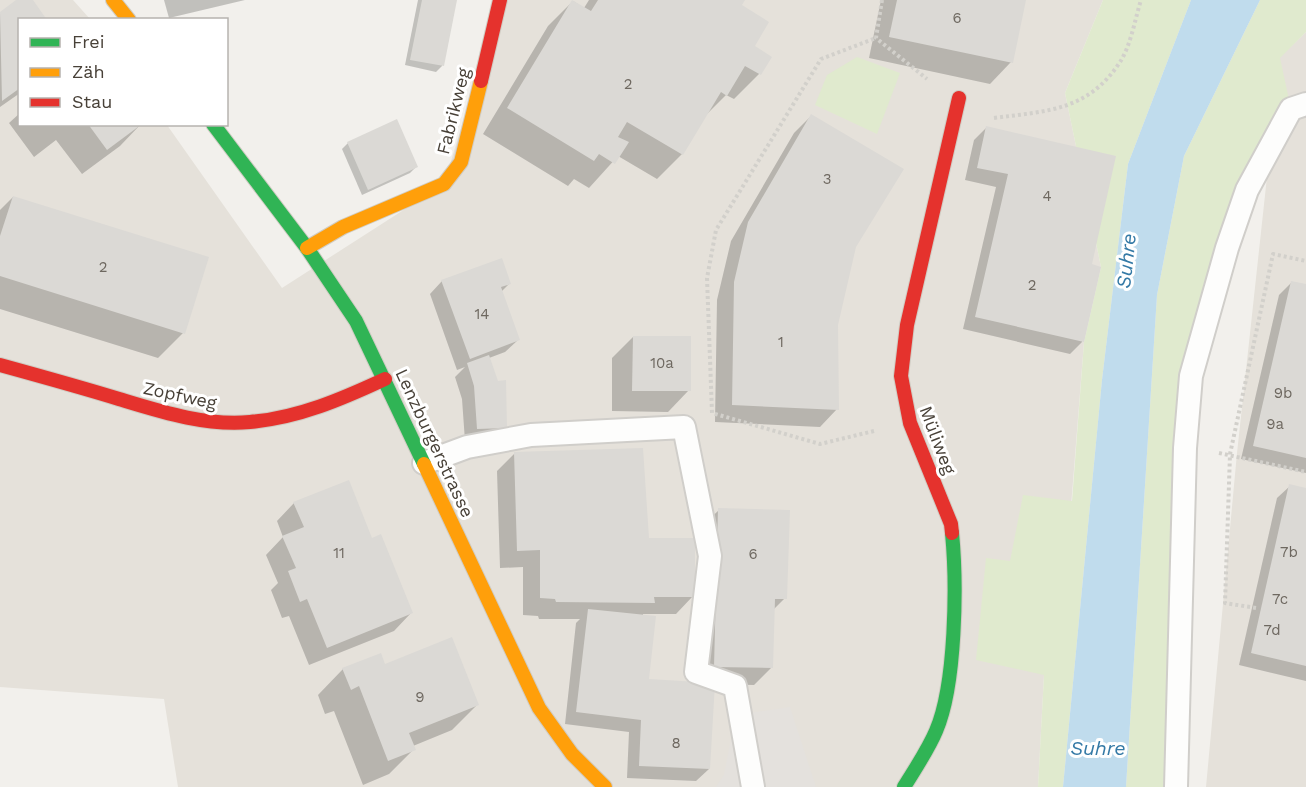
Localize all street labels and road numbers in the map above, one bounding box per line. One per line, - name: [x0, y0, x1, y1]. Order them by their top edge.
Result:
- street label: Fabrikweg: [432, 65, 474, 157]
- street label: Lenzburgerstrasse: [391, 365, 479, 521]
- street label: Zopfweg: [141, 377, 219, 413]
- street label: Müliweg: [915, 403, 961, 477]

